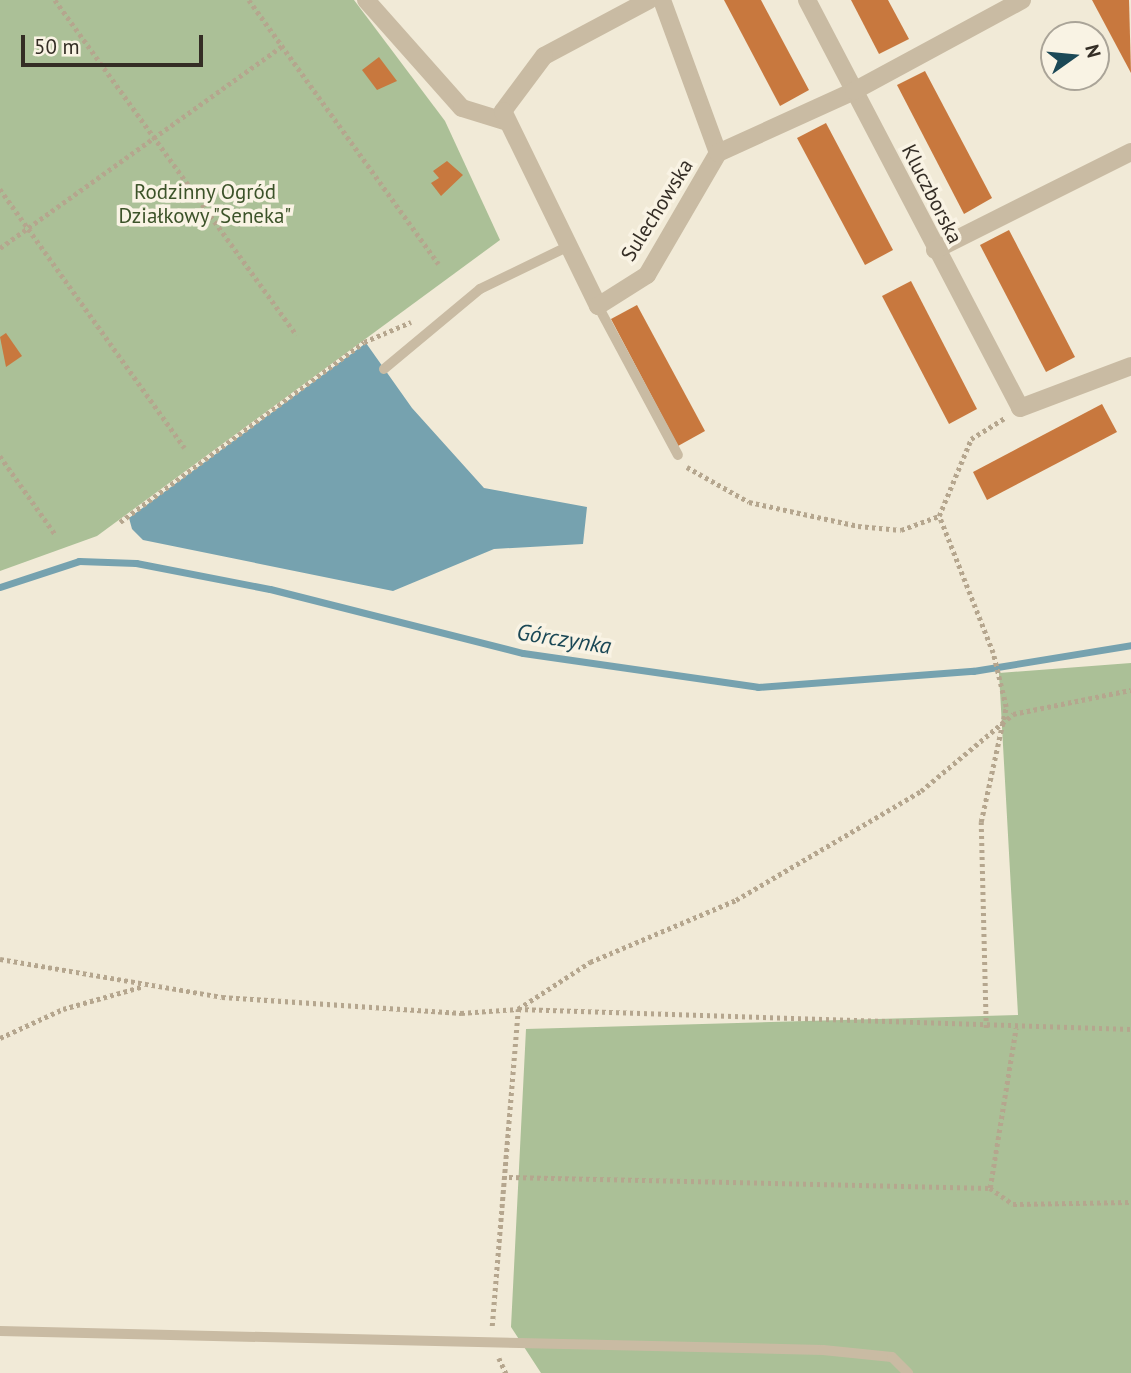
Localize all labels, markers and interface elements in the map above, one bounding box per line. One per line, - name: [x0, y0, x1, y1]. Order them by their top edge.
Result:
- scale bar: [24, 21, 206, 65]
- north arrow: [1040, 21, 1110, 91]
- text: 50 m: [34, 33, 80, 60]
- text: N: [1080, 42, 1107, 60]
- street label: Kluczborska: [896, 140, 968, 248]
- street label: Sulechowska: [616, 154, 698, 266]
- park label: Rodzinny Ogród Działkowy "Seneka": [118, 179, 292, 229]
- water label: Górczynka: [515, 618, 613, 660]

